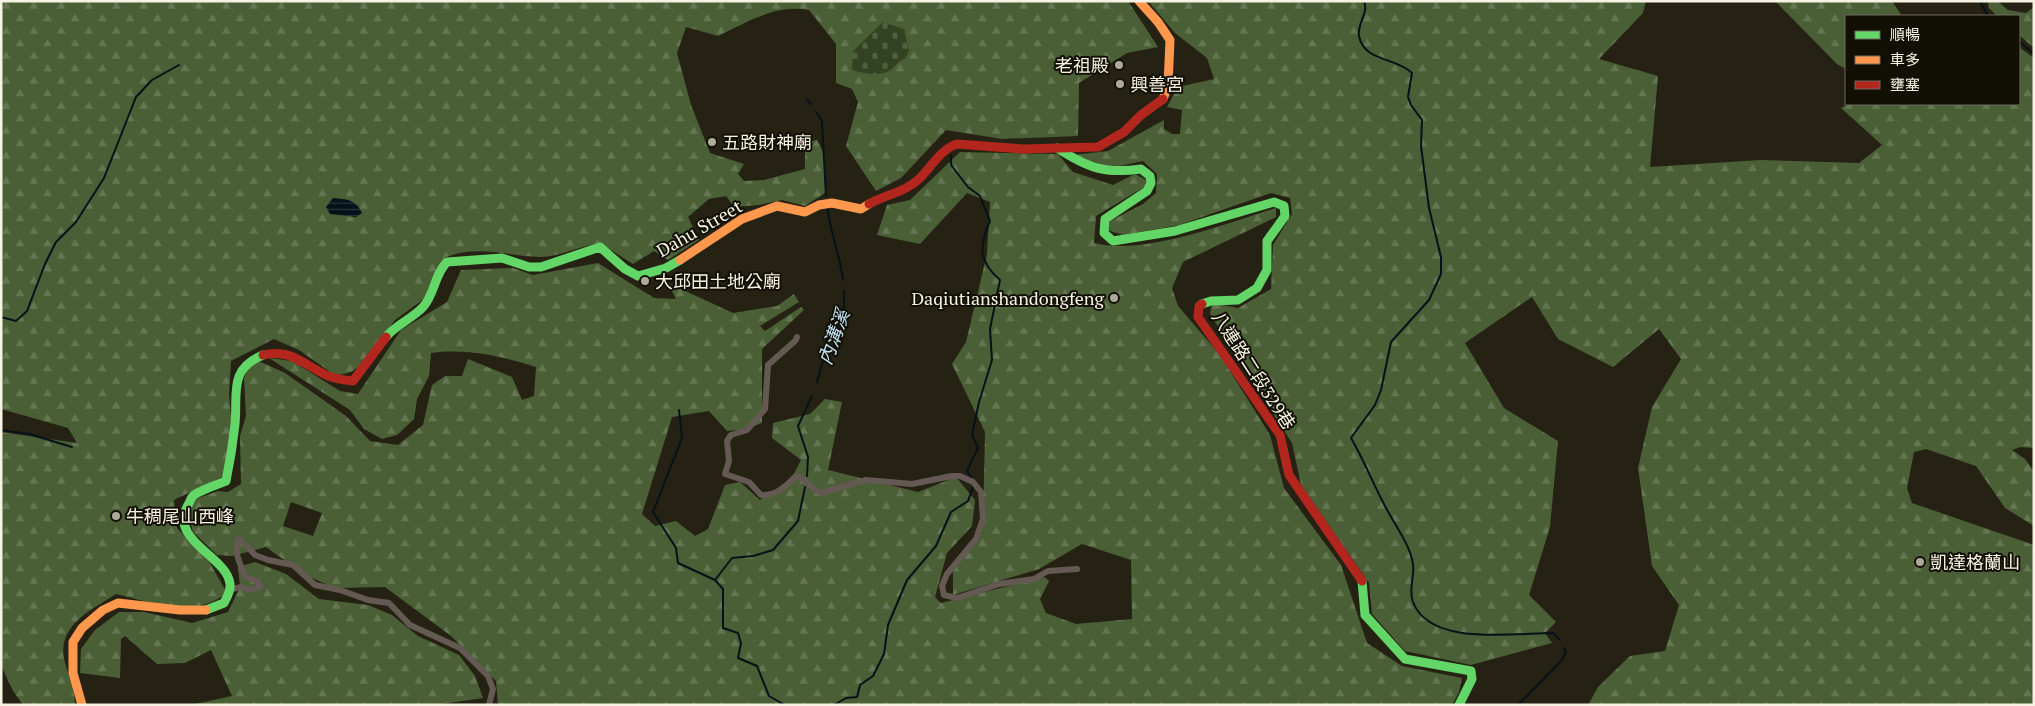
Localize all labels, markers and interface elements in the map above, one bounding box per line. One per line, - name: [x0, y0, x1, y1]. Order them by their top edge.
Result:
- legend: [1845, 15, 2020, 105]
- text: 順暢: [1890, 24, 1920, 44]
- text: 車多: [1890, 49, 1920, 69]
- place label: 老祖殿: [1055, 53, 1109, 77]
- marker: 老祖殿: [1113, 59, 1125, 71]
- place label: 興善宮: [1130, 72, 1184, 96]
- text: 壅塞: [1890, 74, 1920, 94]
- marker: 興善宮: [1114, 78, 1126, 90]
- place label: 五路財神廟: [722, 130, 812, 154]
- marker: 五路財神廟: [706, 136, 718, 148]
- street label: Dahu Street: [652, 194, 746, 262]
- place label: 大邱田土地公廟: [655, 269, 781, 293]
- marker: 大邱田土地公廟: [639, 275, 651, 287]
- place label: Daqiutianshandongfeng: [911, 286, 1105, 310]
- marker: Daqiutianshandongfeng: [1108, 292, 1120, 304]
- water label: 內溝溪: [812, 303, 856, 368]
- street label: 八連路二段329巷: [1207, 306, 1301, 434]
- place label: 牛稠尾山西峰: [126, 504, 234, 528]
- marker: 牛稠尾山西峰: [110, 510, 122, 522]
- place label: 凱達格蘭山: [1930, 550, 2020, 574]
- marker: 凱達格蘭山: [1914, 556, 1926, 568]

